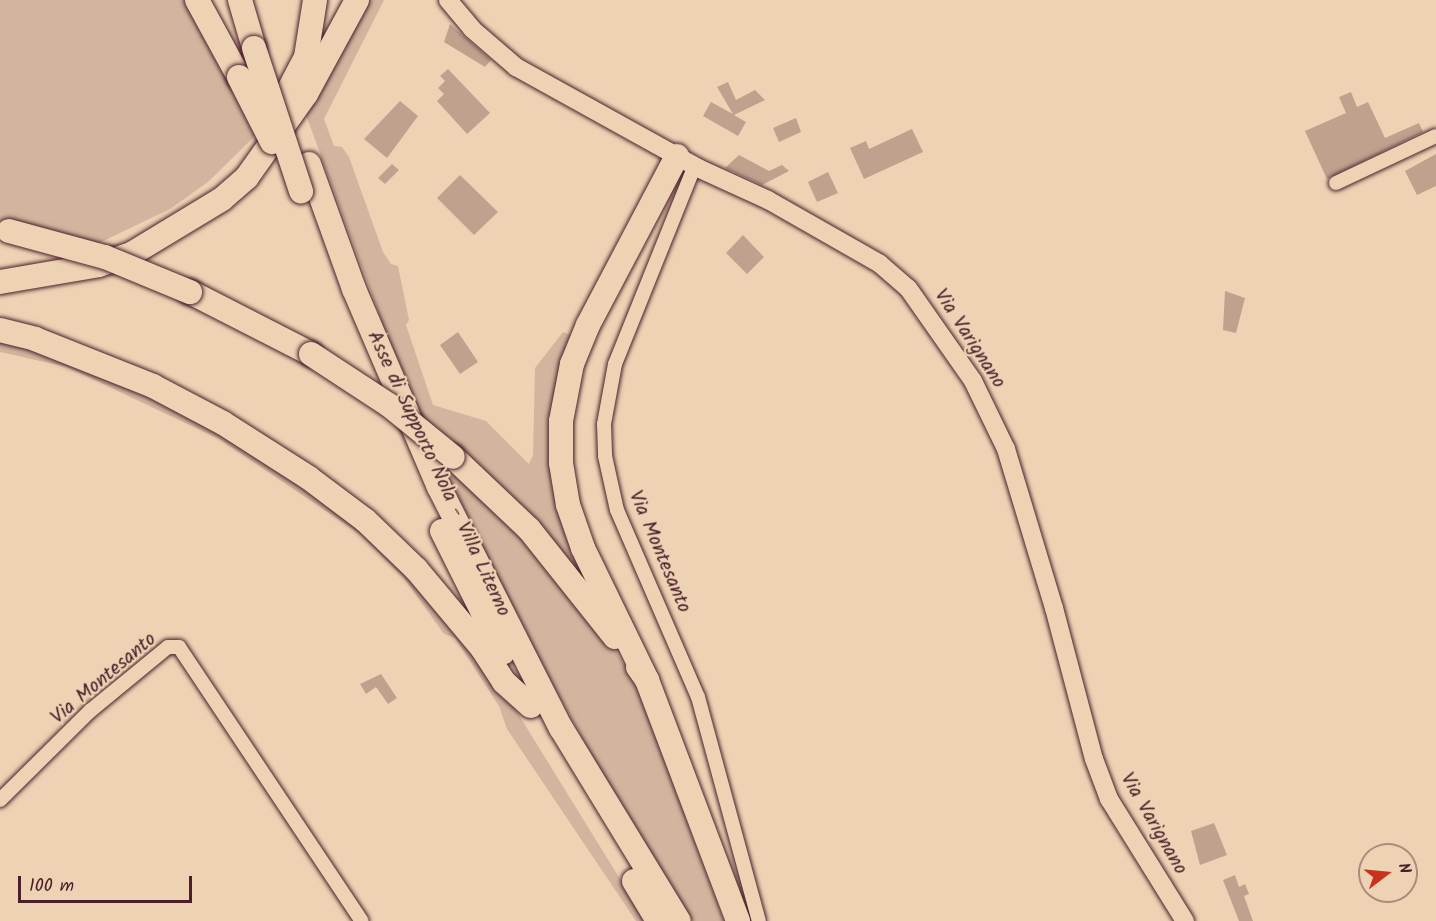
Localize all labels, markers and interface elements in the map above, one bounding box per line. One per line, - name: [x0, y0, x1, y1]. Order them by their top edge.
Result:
- street label: Via Varignano: [928, 285, 1010, 393]
- street label: Asse di Supporto Nola - Villa Literno: [361, 327, 515, 621]
- street label: Via Montesanto: [622, 487, 696, 617]
- street label: Via Montesanto: [46, 628, 162, 730]
- street label: Via Varignano: [1114, 769, 1192, 879]
- north arrow: [1358, 843, 1418, 903]
- text: N: [1390, 860, 1417, 877]
- scale bar: [21, 864, 195, 902]
- text: 100 m: [29, 872, 74, 901]

